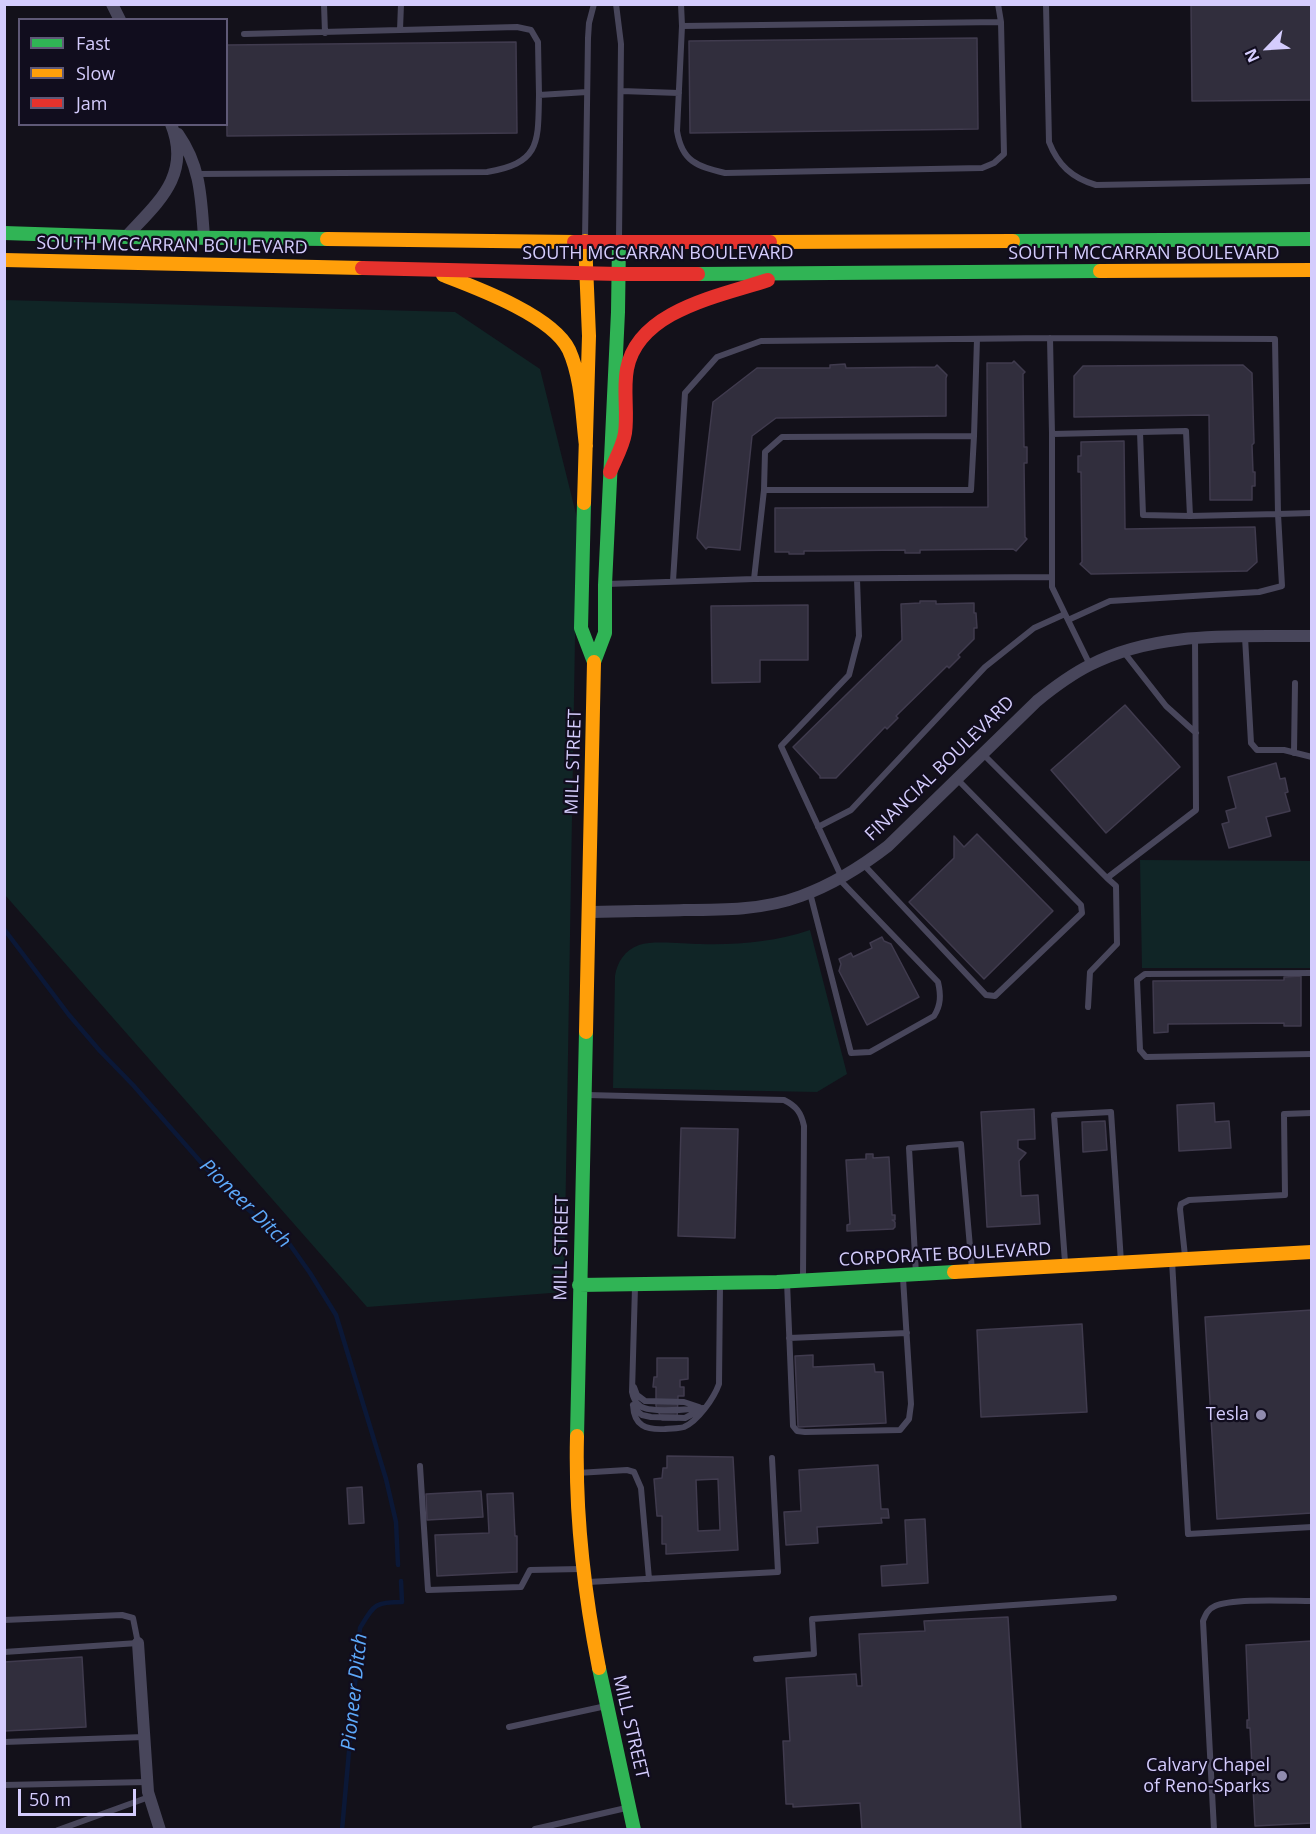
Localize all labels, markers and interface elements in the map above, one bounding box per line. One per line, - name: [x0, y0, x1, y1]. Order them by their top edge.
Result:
- legend: [18, 18, 228, 126]
- north arrow: [1238, 18, 1298, 78]
- text: Fast: [76, 31, 110, 55]
- text: N: [1239, 45, 1264, 66]
- text: Slow: [76, 61, 115, 85]
- text: Jam: [76, 91, 108, 115]
- street label: SOUTH MCCARRAN BOULEVARD: [36, 233, 308, 259]
- street label: SOUTH MCCARRAN BOULEVARD: [522, 243, 794, 265]
- street label: SOUTH MCCARRAN BOULEVARD: [1008, 243, 1280, 265]
- street label: FINANCIAL BOULEVARD: [861, 692, 1019, 846]
- street label: MILL STREET: [561, 709, 587, 815]
- water label: Pioneer Ditch: [194, 1154, 296, 1254]
- street label: MILL STREET: [550, 1195, 574, 1301]
- street label: CORPORATE BOULEVARD: [838, 1239, 1052, 1271]
- place label: Tesla: [1206, 1404, 1249, 1426]
- marker: Tesla: [1254, 1408, 1268, 1422]
- water label: Pioneer Ditch: [337, 1632, 373, 1752]
- street label: MILL STREET: [608, 1673, 652, 1781]
- place label: Calvary Chapel of Reno-Sparks: [1143, 1755, 1270, 1798]
- marker: Calvary Chapel of Reno-Sparks: [1275, 1769, 1289, 1783]
- scale bar: [21, 1777, 140, 1815]
- text: 50 m: [29, 1787, 71, 1811]

